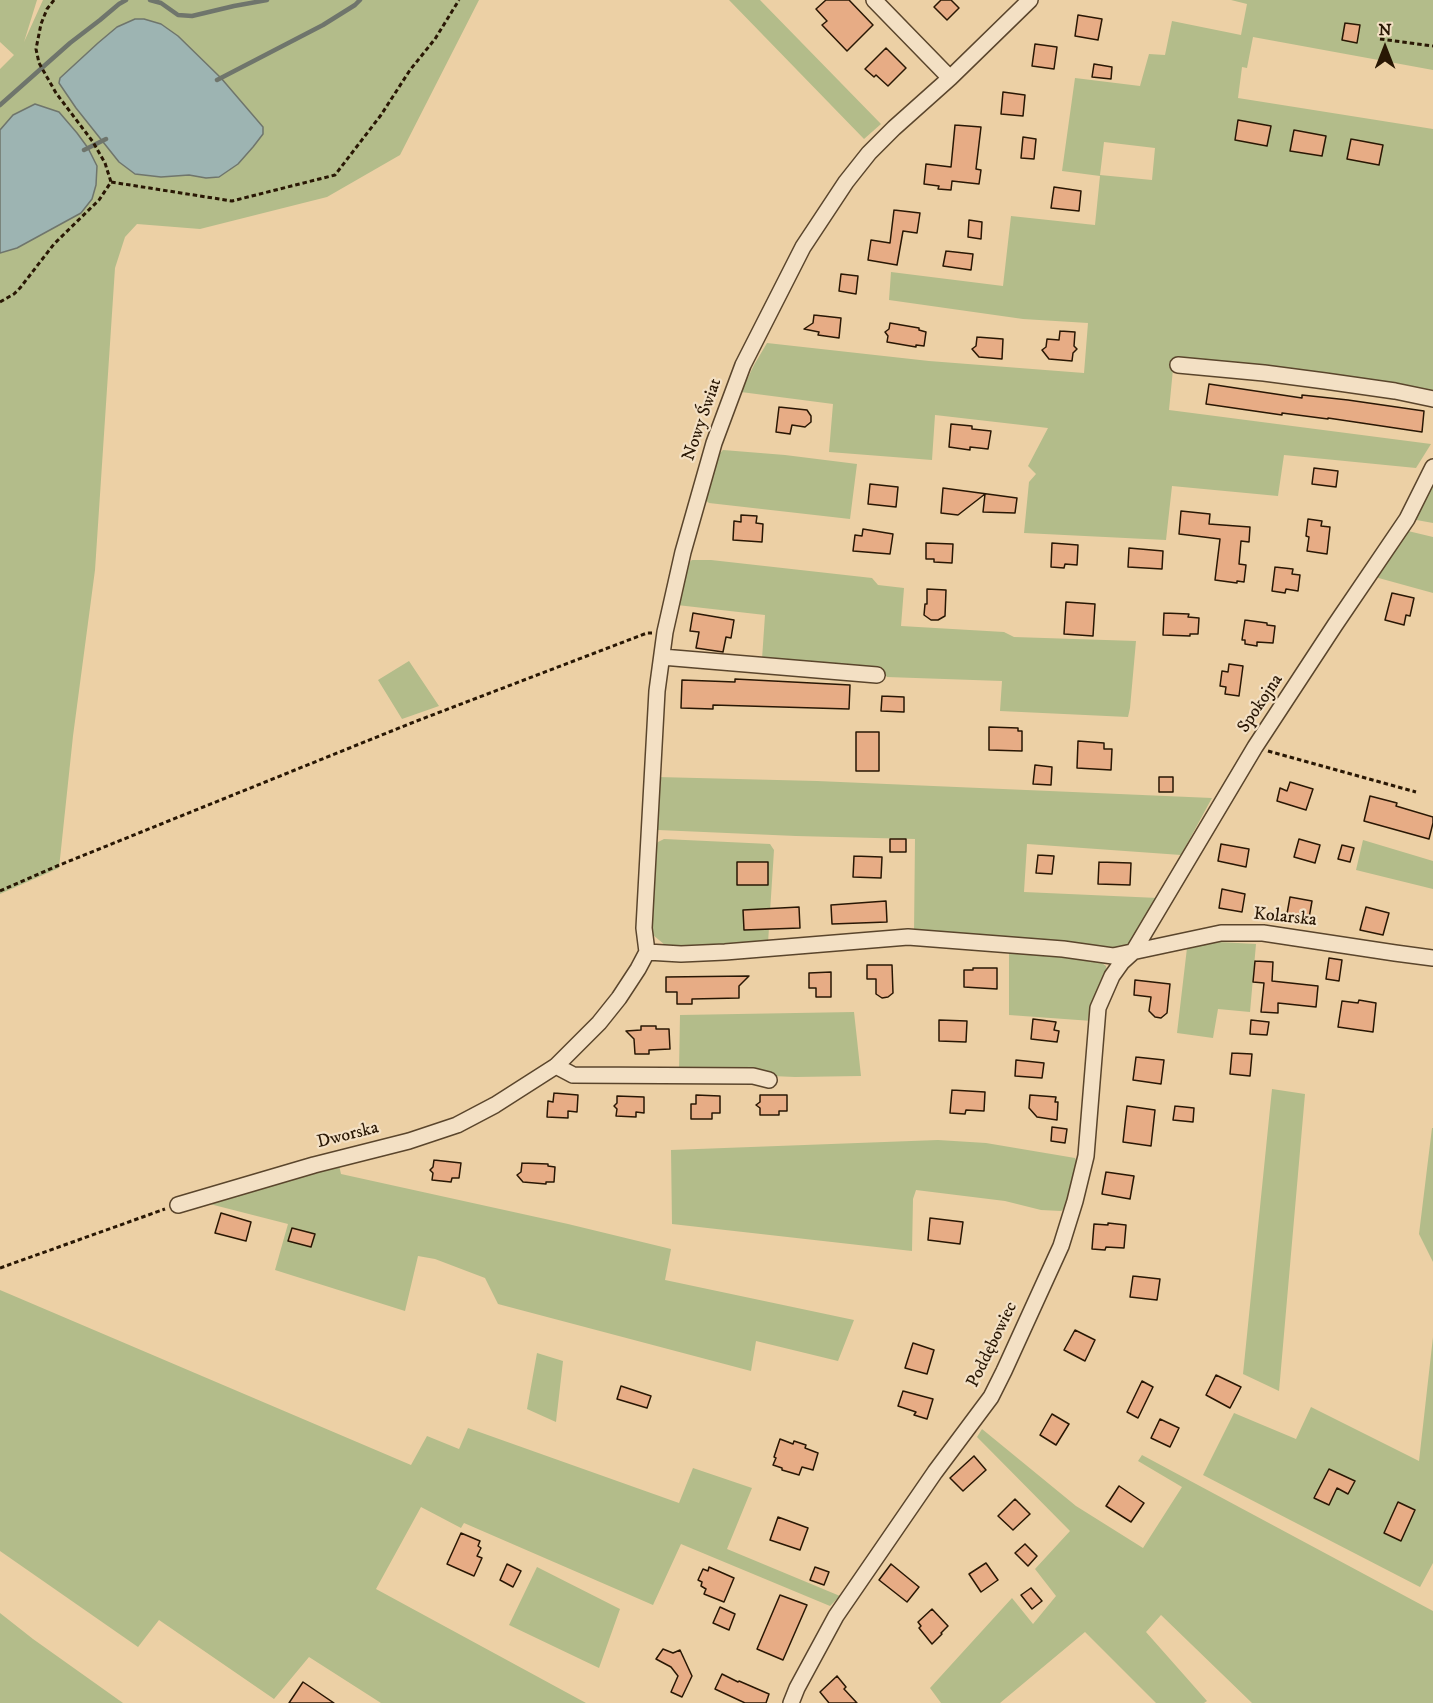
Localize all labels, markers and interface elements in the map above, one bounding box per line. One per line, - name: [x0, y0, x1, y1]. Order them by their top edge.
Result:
- north arrow: [1355, 18, 1415, 78]
- text: N: [1378, 20, 1392, 40]
- street label: Nowy Świat: [679, 376, 727, 464]
- street label: Spokojna: [1234, 671, 1288, 737]
- street label: Kolarska: [1252, 904, 1318, 932]
- street label: Dworska: [315, 1118, 381, 1154]
- street label: Poddębowiec: [963, 1299, 1023, 1391]

